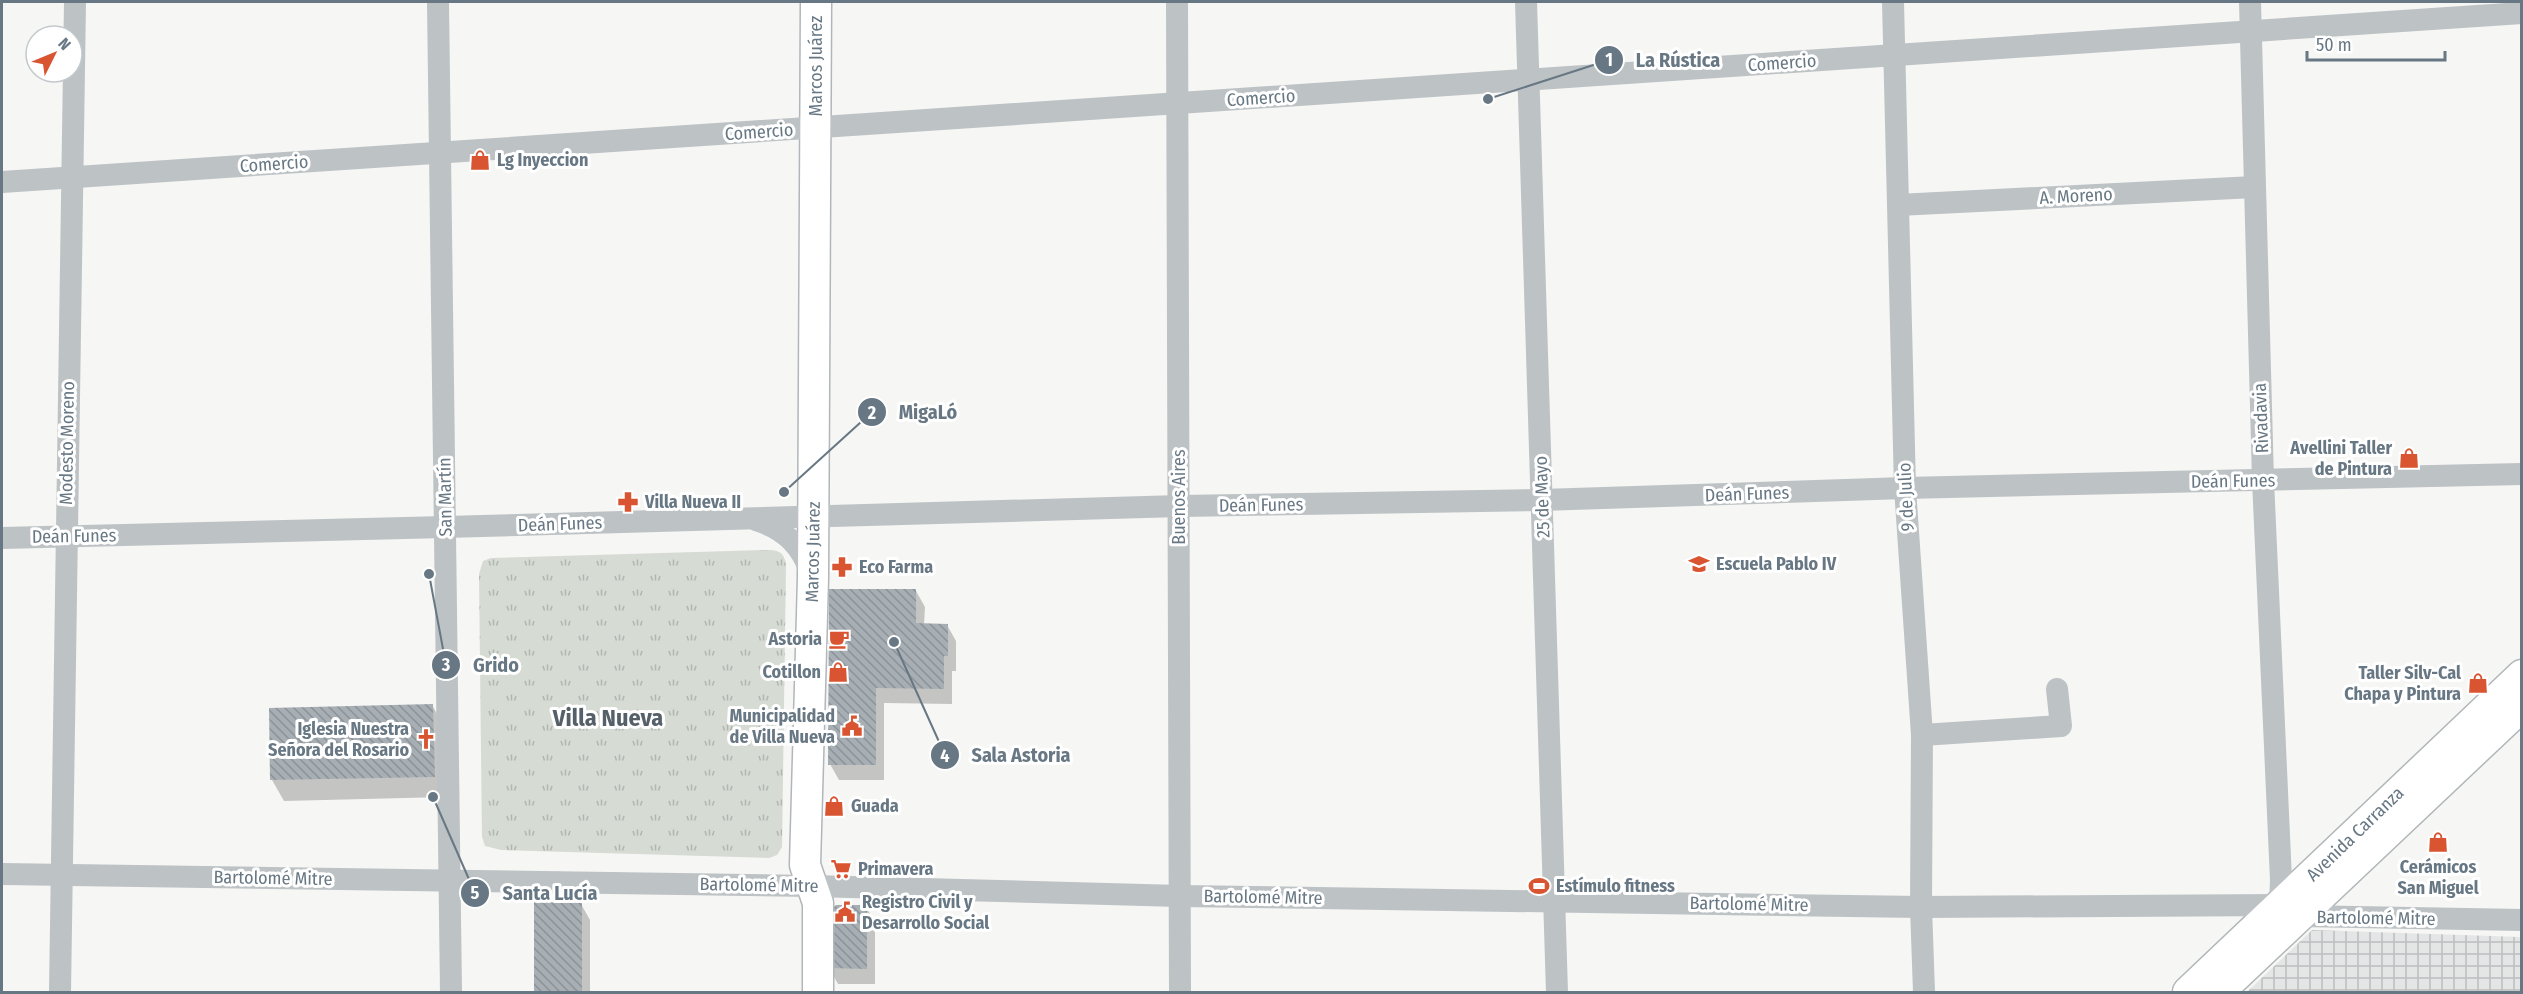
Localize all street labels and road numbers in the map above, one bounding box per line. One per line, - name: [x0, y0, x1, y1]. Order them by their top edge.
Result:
- street label: Marcos Juárez: [805, 16, 827, 116]
- street label: Comercio: [1747, 50, 1817, 76]
- street label: Comercio: [1226, 85, 1296, 111]
- street label: Comercio: [724, 119, 794, 145]
- street label: Comercio: [239, 151, 309, 177]
- street label: A. Moreno: [2039, 183, 2113, 209]
- street label: Modesto Moreno: [55, 381, 79, 505]
- street label: Rivadavia: [2249, 382, 2273, 454]
- street label: Buenos Aires: [1168, 449, 1190, 545]
- street label: 25 de Mayo: [1530, 456, 1554, 538]
- street label: San Martín: [433, 457, 457, 537]
- street label: 9 de Julio: [1893, 462, 1919, 532]
- street label: Deán Funes: [2191, 469, 2276, 493]
- street label: Deán Funes: [1704, 482, 1790, 506]
- street label: Deán Funes: [1219, 493, 1304, 517]
- street label: Marcos Juárez: [801, 501, 825, 603]
- street label: Deán Funes: [517, 512, 603, 536]
- street label: Deán Funes: [32, 524, 117, 548]
- street label: Avenida Carranza: [2302, 782, 2408, 886]
- street label: Bartolomé Mitre: [213, 866, 333, 890]
- street label: Bartolomé Mitre: [699, 873, 819, 897]
- street label: Bartolomé Mitre: [1203, 885, 1323, 909]
- street label: Bartolomé Mitre: [1689, 892, 1809, 916]
- street label: Bartolomé Mitre: [2316, 906, 2436, 930]

